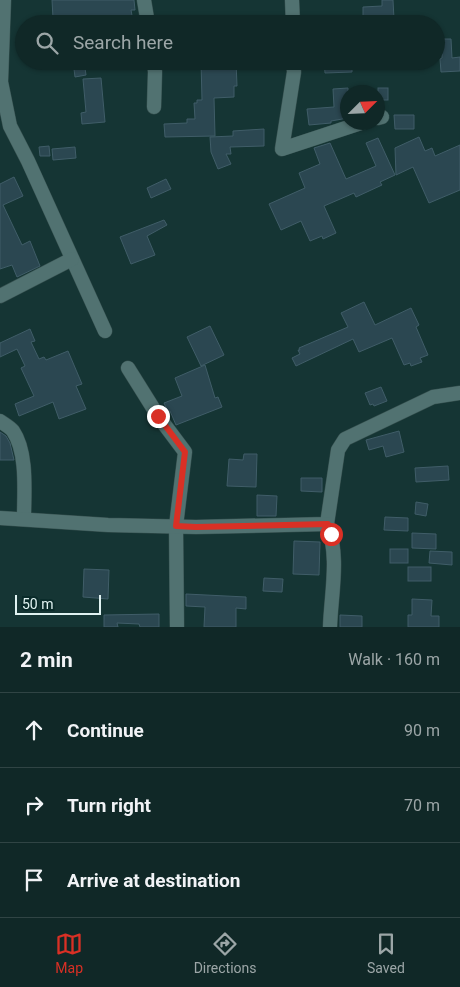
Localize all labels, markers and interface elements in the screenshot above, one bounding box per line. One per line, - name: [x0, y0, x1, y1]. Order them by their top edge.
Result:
- search box: [15, 15, 445, 70]
- icon: search: [33, 29, 61, 57]
- text: Search here: [73, 31, 173, 54]
- north arrow: [340, 85, 385, 130]
- route end: [147, 405, 170, 428]
- route start: [320, 523, 343, 546]
- scale bar: [15, 592, 101, 615]
- text: 50 m: [22, 596, 54, 612]
- text: 2 min: [20, 648, 73, 672]
- text: Walk · 160 m: [348, 650, 440, 669]
- icon: ahead: [20, 716, 48, 744]
- text: Continue: [67, 719, 144, 742]
- text: 90 m: [404, 721, 440, 740]
- icon: right: [20, 791, 48, 819]
- text: Turn right: [67, 794, 151, 817]
- text: 70 m: [404, 796, 440, 815]
- icon: arrive: [20, 866, 48, 894]
- text: Arrive at destination: [67, 869, 240, 892]
- tab: Map: [55, 930, 83, 976]
- tab: Directions: [194, 930, 257, 976]
- tab: Saved: [367, 930, 405, 976]

